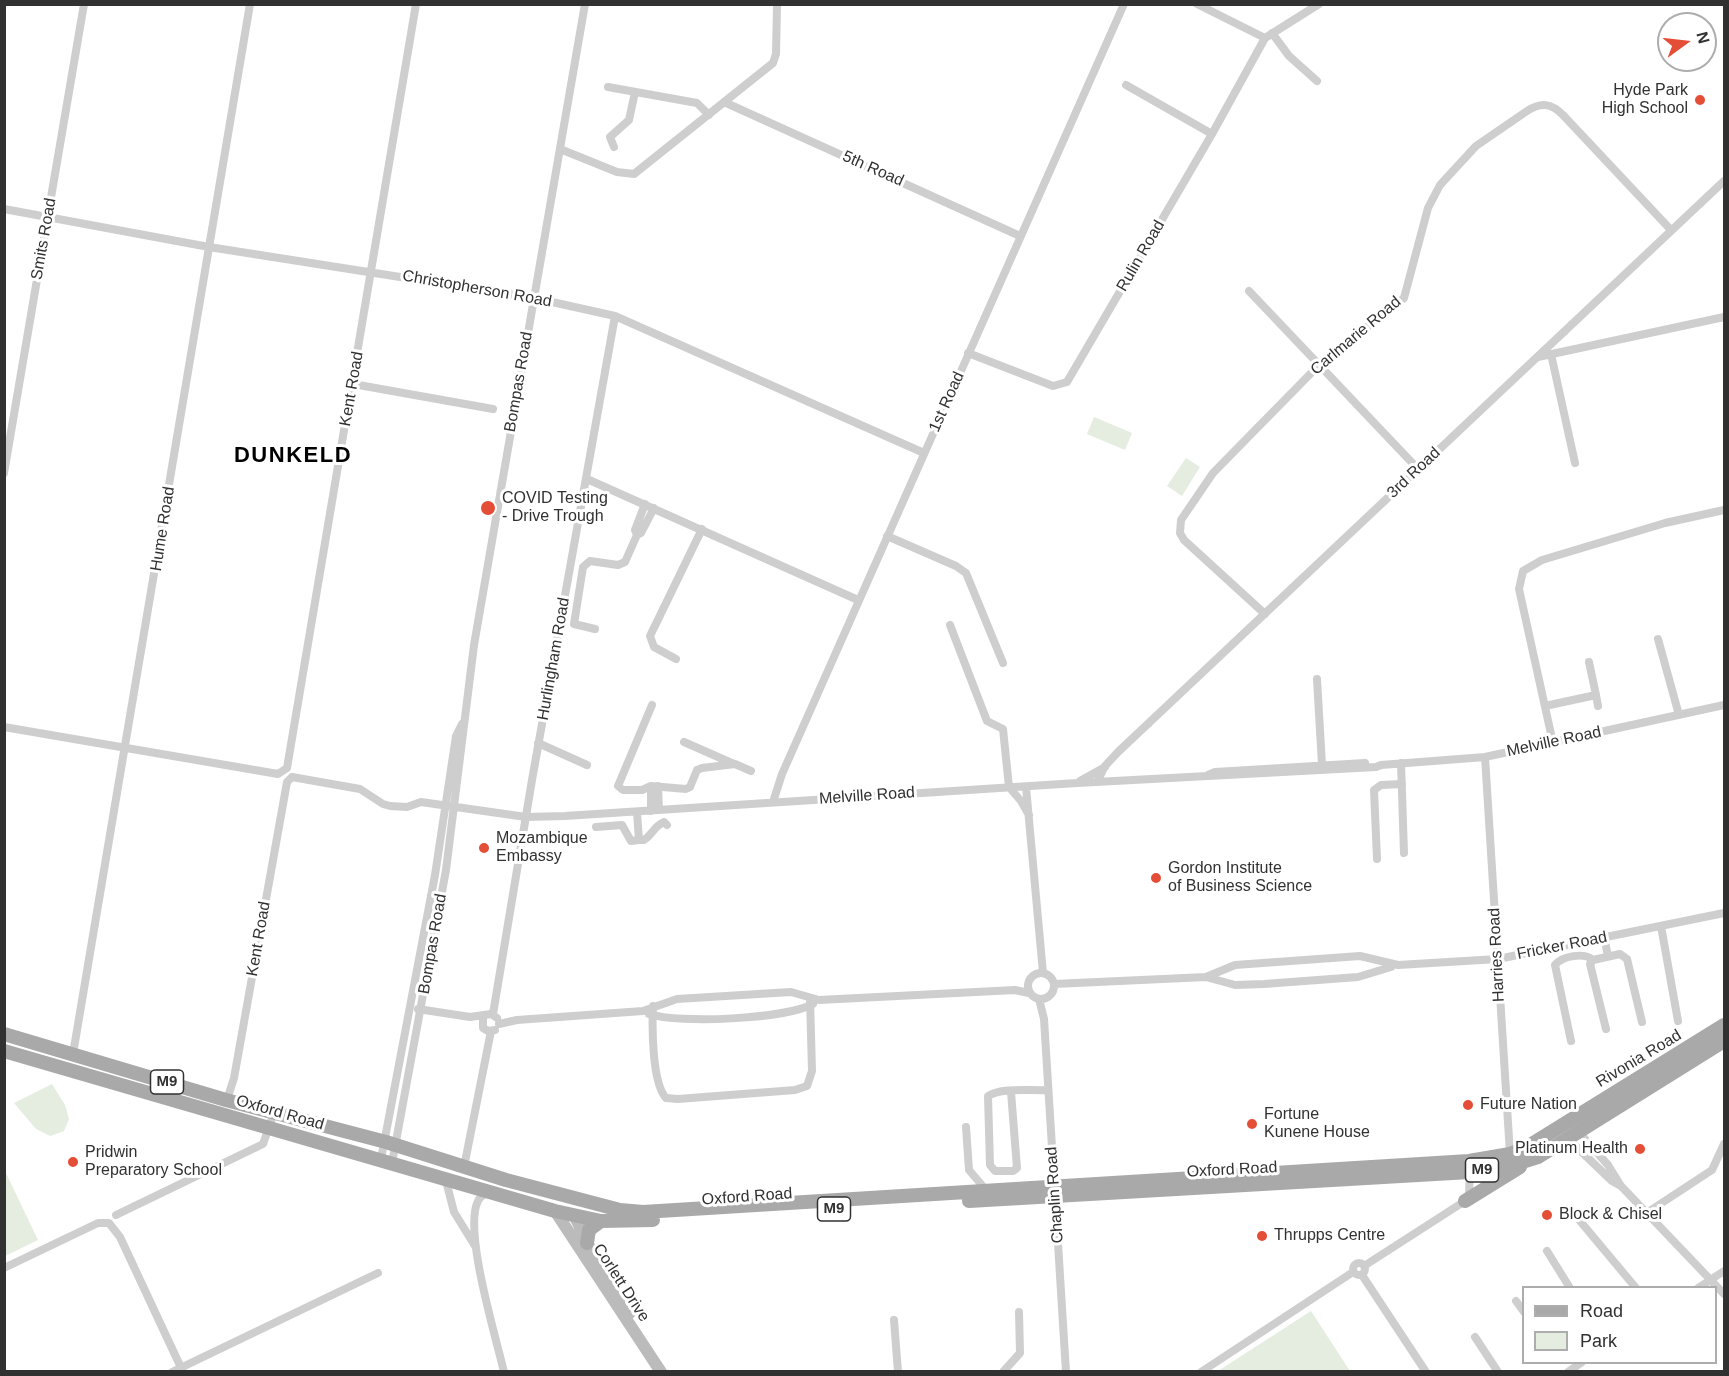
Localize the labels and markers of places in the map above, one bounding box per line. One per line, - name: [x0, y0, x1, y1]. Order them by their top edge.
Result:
- place label: Hyde Park High School: [1602, 81, 1688, 119]
- marker: Hyde Park High School: [1693, 93, 1707, 107]
- place label: COVID Testing - Drive Trough: [502, 489, 608, 527]
- marker: COVID Testing - Drive Trough: [479, 499, 497, 517]
- place label: Mozambique Embassy: [496, 829, 588, 867]
- marker: Mozambique Embassy: [477, 841, 491, 855]
- place label: Gordon Institute of Business Science: [1168, 859, 1312, 897]
- marker: Gordon Institute of Business Science: [1149, 871, 1163, 885]
- place label: Future Nation: [1480, 1095, 1577, 1115]
- marker: Future Nation: [1461, 1098, 1475, 1112]
- place label: Fortune Kunene House: [1264, 1105, 1370, 1143]
- marker: Fortune Kunene House: [1245, 1117, 1259, 1131]
- place label: Platinum Health: [1515, 1139, 1628, 1159]
- marker: Platinum Health: [1633, 1142, 1647, 1156]
- place label: Pridwin Preparatory School: [85, 1143, 222, 1181]
- marker: Pridwin Preparatory School: [66, 1155, 80, 1169]
- place label: Block & Chisel: [1559, 1205, 1662, 1225]
- marker: Block & Chisel: [1540, 1208, 1554, 1222]
- place label: Thrupps Centre: [1274, 1226, 1385, 1246]
- marker: Thrupps Centre: [1255, 1229, 1269, 1243]

